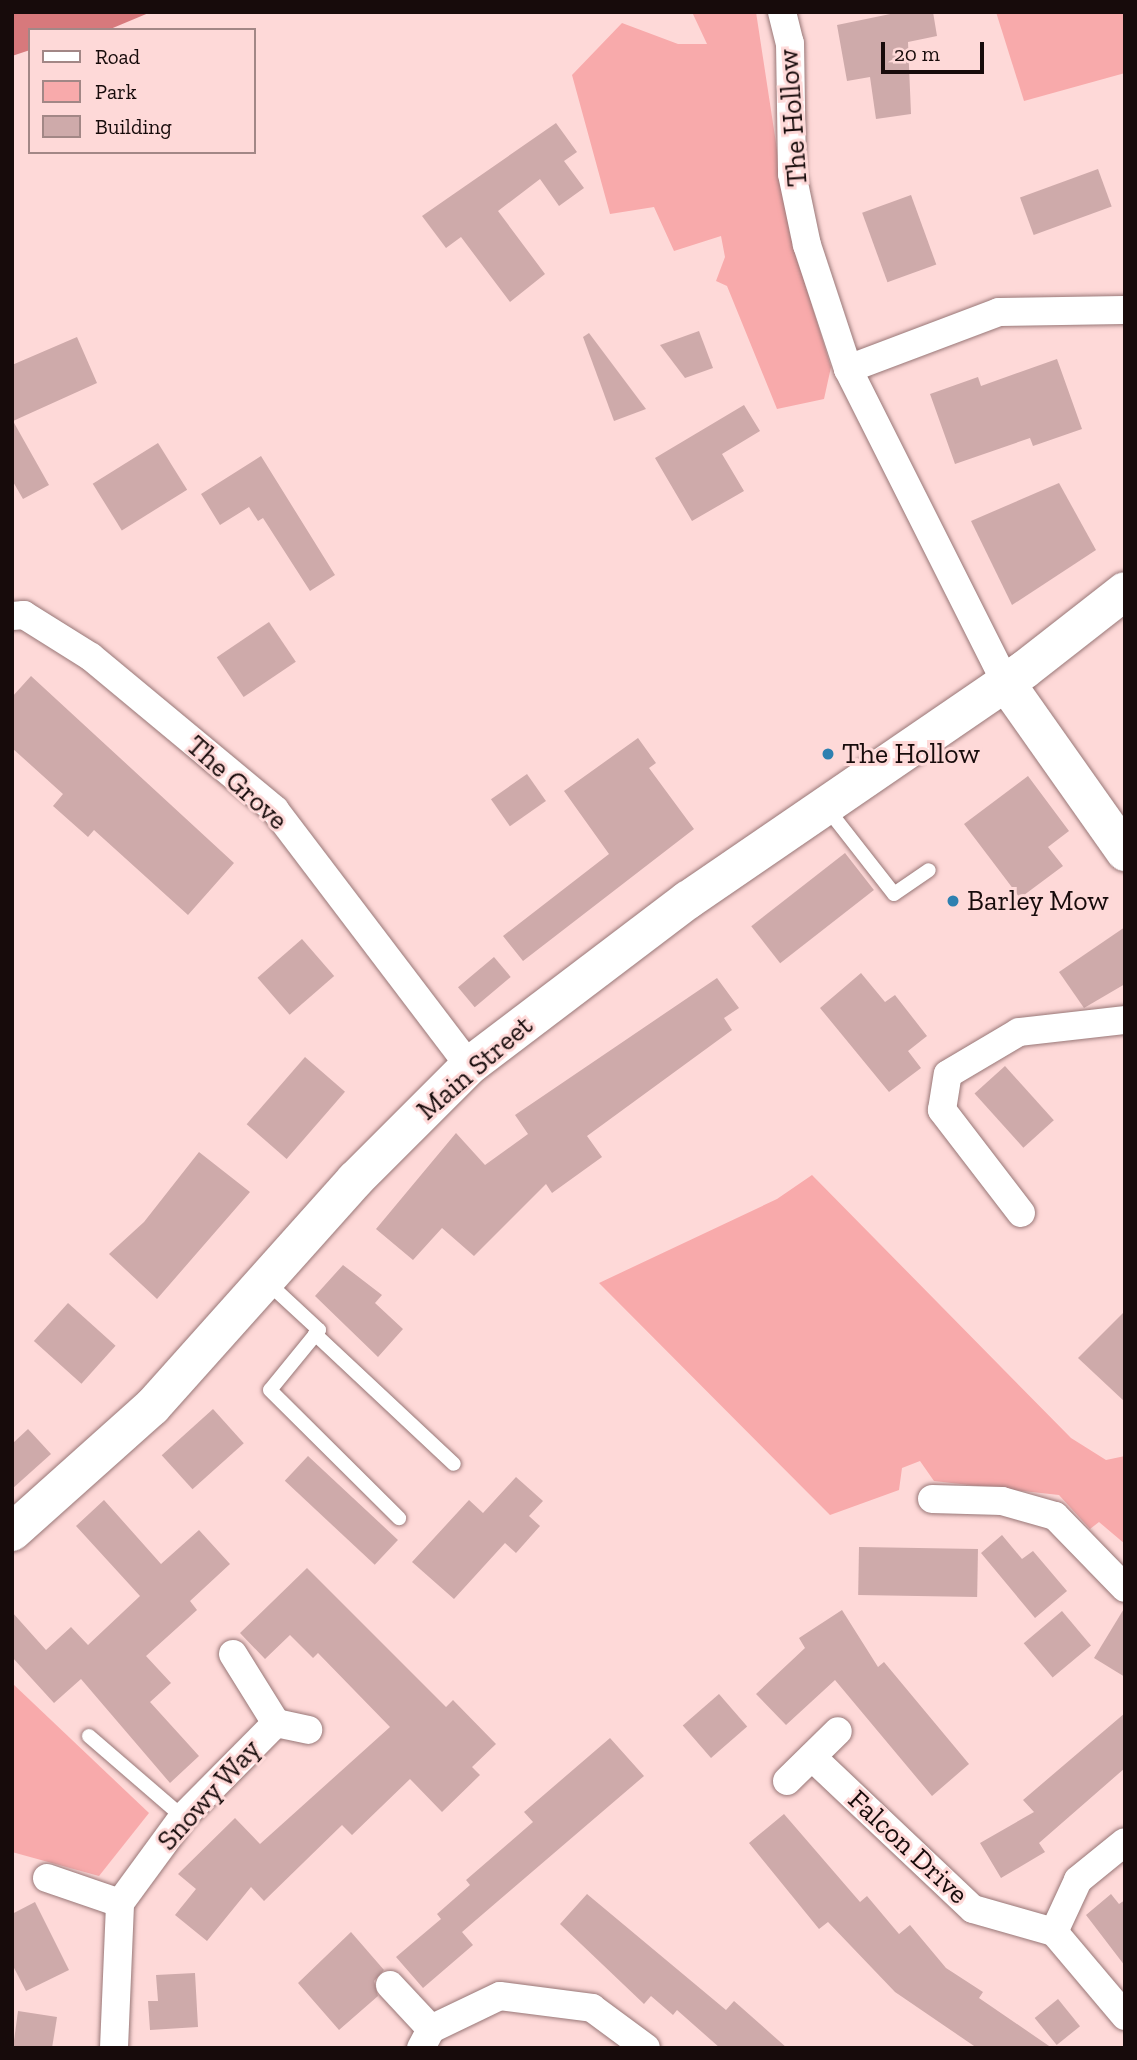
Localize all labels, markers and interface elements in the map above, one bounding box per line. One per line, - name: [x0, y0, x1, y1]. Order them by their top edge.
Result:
- legend: [28, 28, 256, 154]
- scale bar: [885, 28, 988, 72]
- text: 20 m: [894, 41, 940, 66]
- text: Road: [95, 44, 140, 69]
- street label: The Hollow: [771, 48, 815, 188]
- text: Park: [95, 79, 137, 104]
- text: Building: [95, 114, 172, 139]
- street label: The Grove: [179, 729, 295, 837]
- place label: The Hollow: [842, 737, 980, 771]
- marker: The Hollow: [820, 746, 836, 762]
- place label: Barley Mow: [967, 884, 1109, 918]
- marker: Barley Mow: [945, 893, 961, 909]
- street label: Main Street: [410, 1009, 540, 1127]
- street label: Snowy Way: [150, 1732, 268, 1858]
- street label: Falcon Drive: [841, 1783, 975, 1911]

